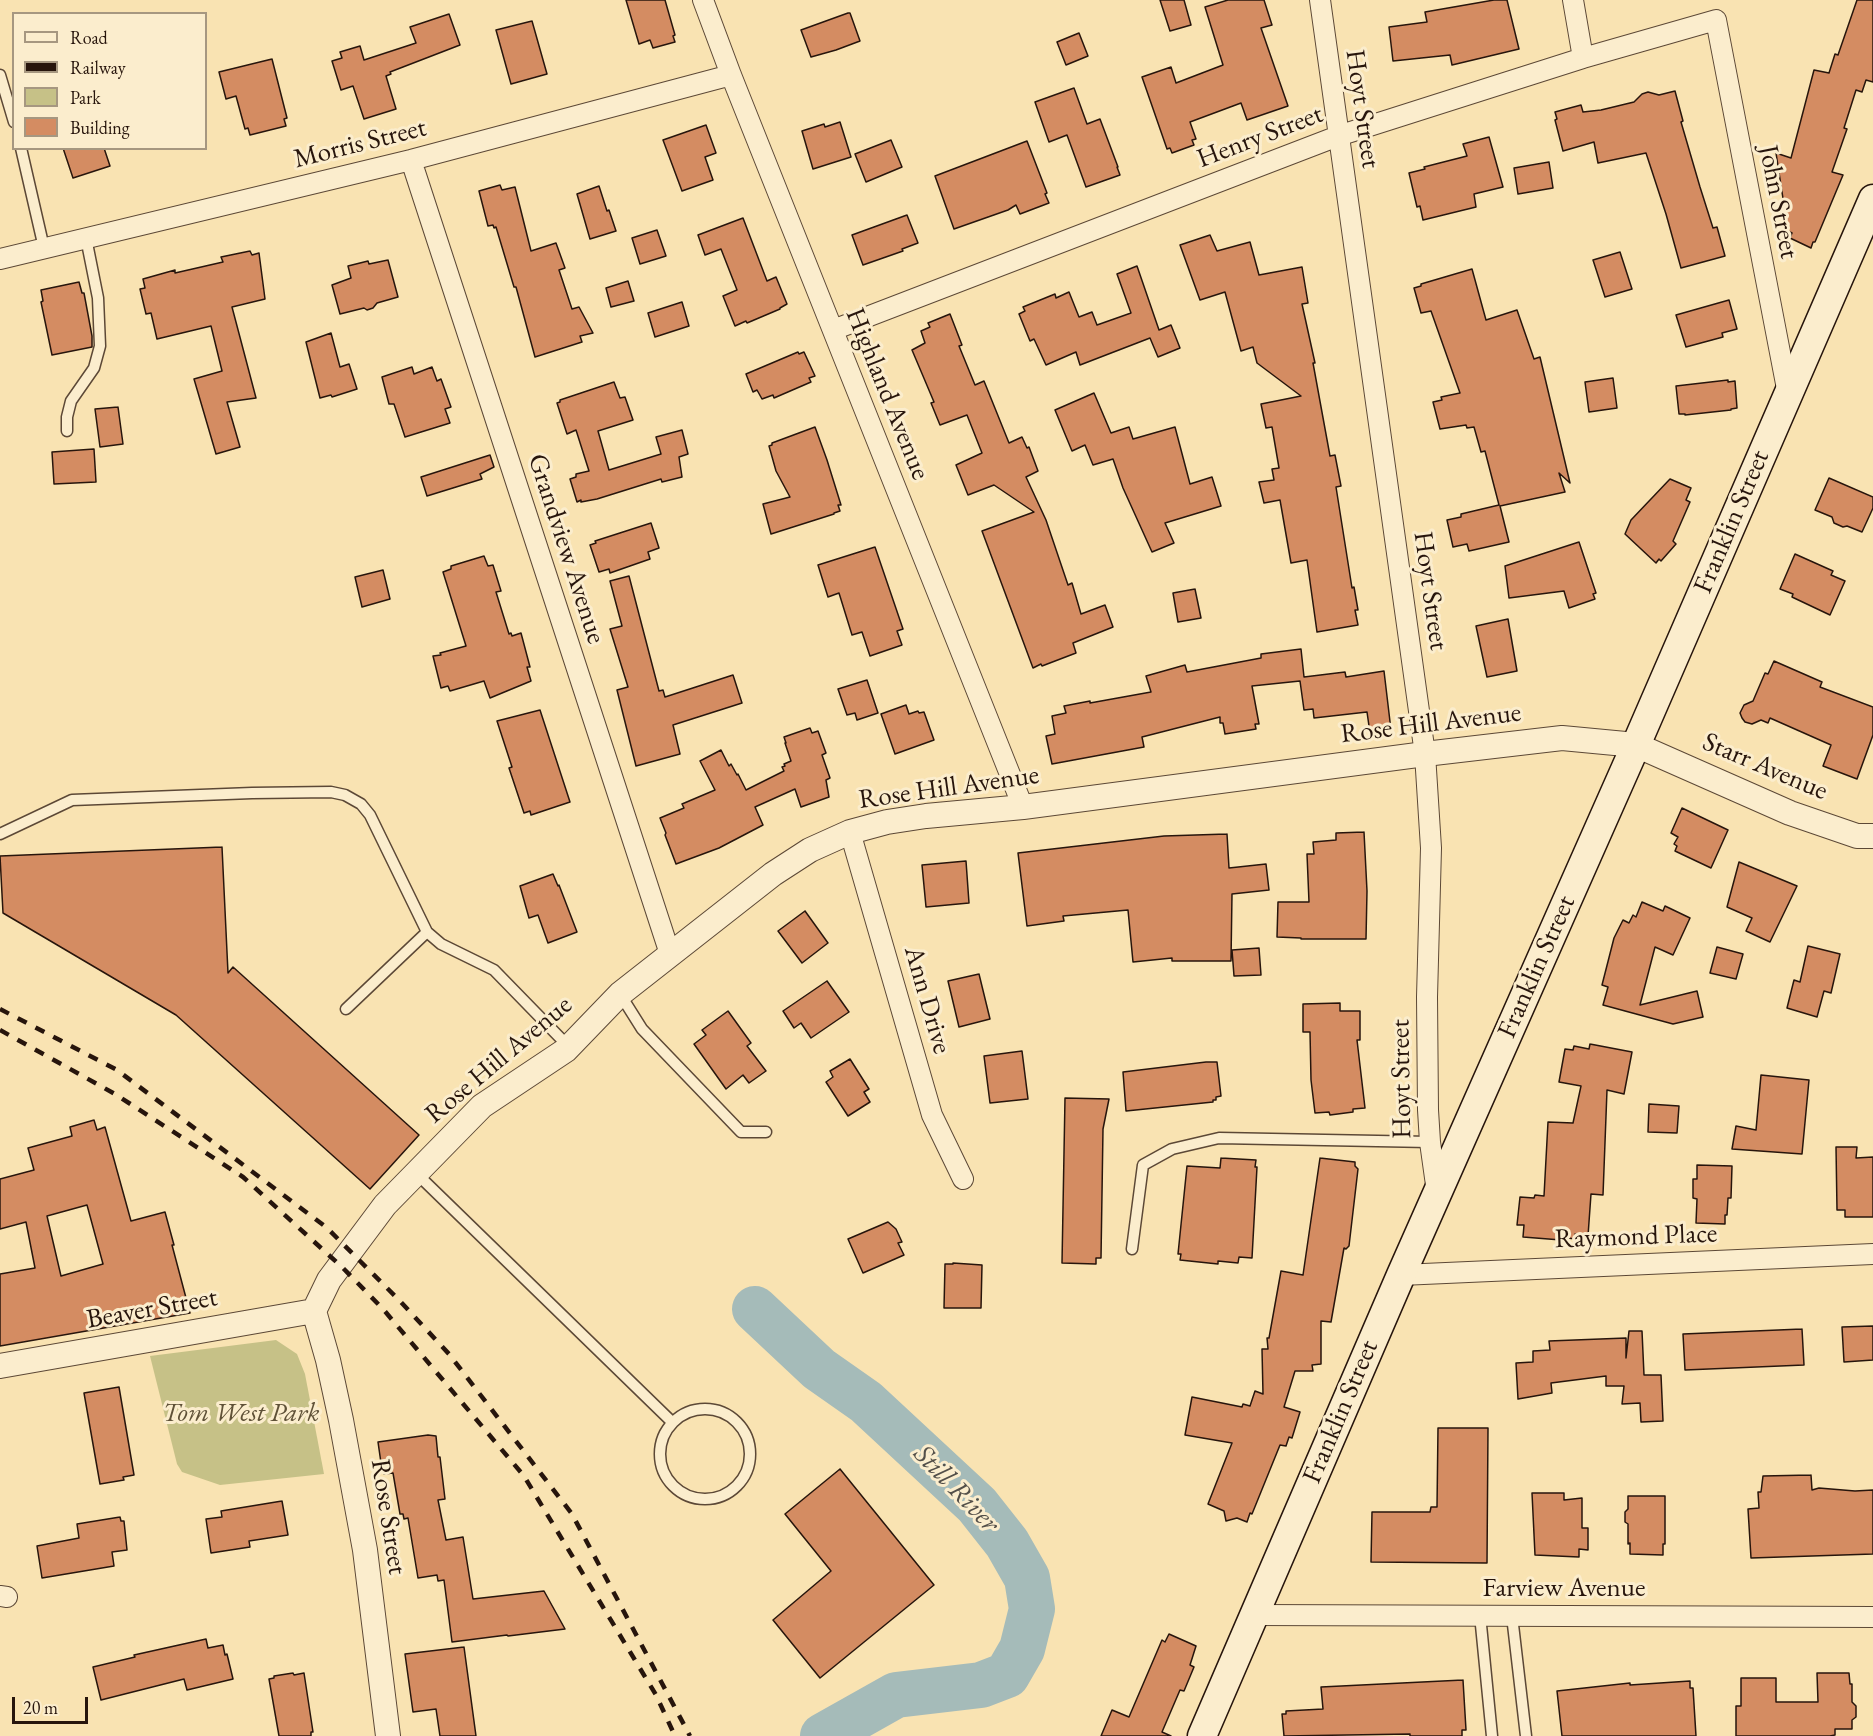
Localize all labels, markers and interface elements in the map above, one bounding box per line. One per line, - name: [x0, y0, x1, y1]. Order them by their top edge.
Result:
- legend: [12, 12, 207, 150]
- text: Road: [70, 26, 108, 49]
- street label: Hoyt Street: [1338, 48, 1386, 170]
- text: Railway: [70, 56, 126, 79]
- text: Park: [70, 86, 101, 109]
- street label: Henry Street: [1192, 98, 1328, 176]
- street label: Morris Street: [290, 112, 430, 176]
- text: Building: [70, 116, 130, 139]
- street label: John Street: [1751, 142, 1805, 262]
- street label: Highland Avenue: [838, 303, 936, 485]
- street label: Franklin Street: [1687, 445, 1777, 599]
- street label: Grandview Avenue: [520, 450, 612, 648]
- street label: Hoyt Street: [1406, 530, 1454, 652]
- street label: Rose Hill Avenue: [1339, 697, 1523, 751]
- street label: Starr Avenue: [1698, 726, 1832, 808]
- street label: Rose Hill Avenue: [857, 759, 1041, 817]
- street label: Franklin Street: [1491, 891, 1583, 1043]
- street label: Ann Drive: [896, 943, 958, 1057]
- street label: Rose Hill Avenue: [419, 989, 579, 1131]
- street label: Hoyt Street: [1385, 1019, 1419, 1139]
- street label: Raymond Place: [1554, 1218, 1718, 1256]
- street label: Beaver Street: [84, 1282, 220, 1336]
- street label: Franklin Street: [1296, 1335, 1386, 1489]
- park label: Tom West Park: [163, 1398, 319, 1430]
- water label: Still River: [906, 1438, 1006, 1540]
- street label: Rose Street: [363, 1457, 413, 1577]
- street label: Farview Avenue: [1482, 1573, 1646, 1605]
- scale bar: [15, 1685, 92, 1723]
- text: 20 m: [23, 1696, 58, 1719]

